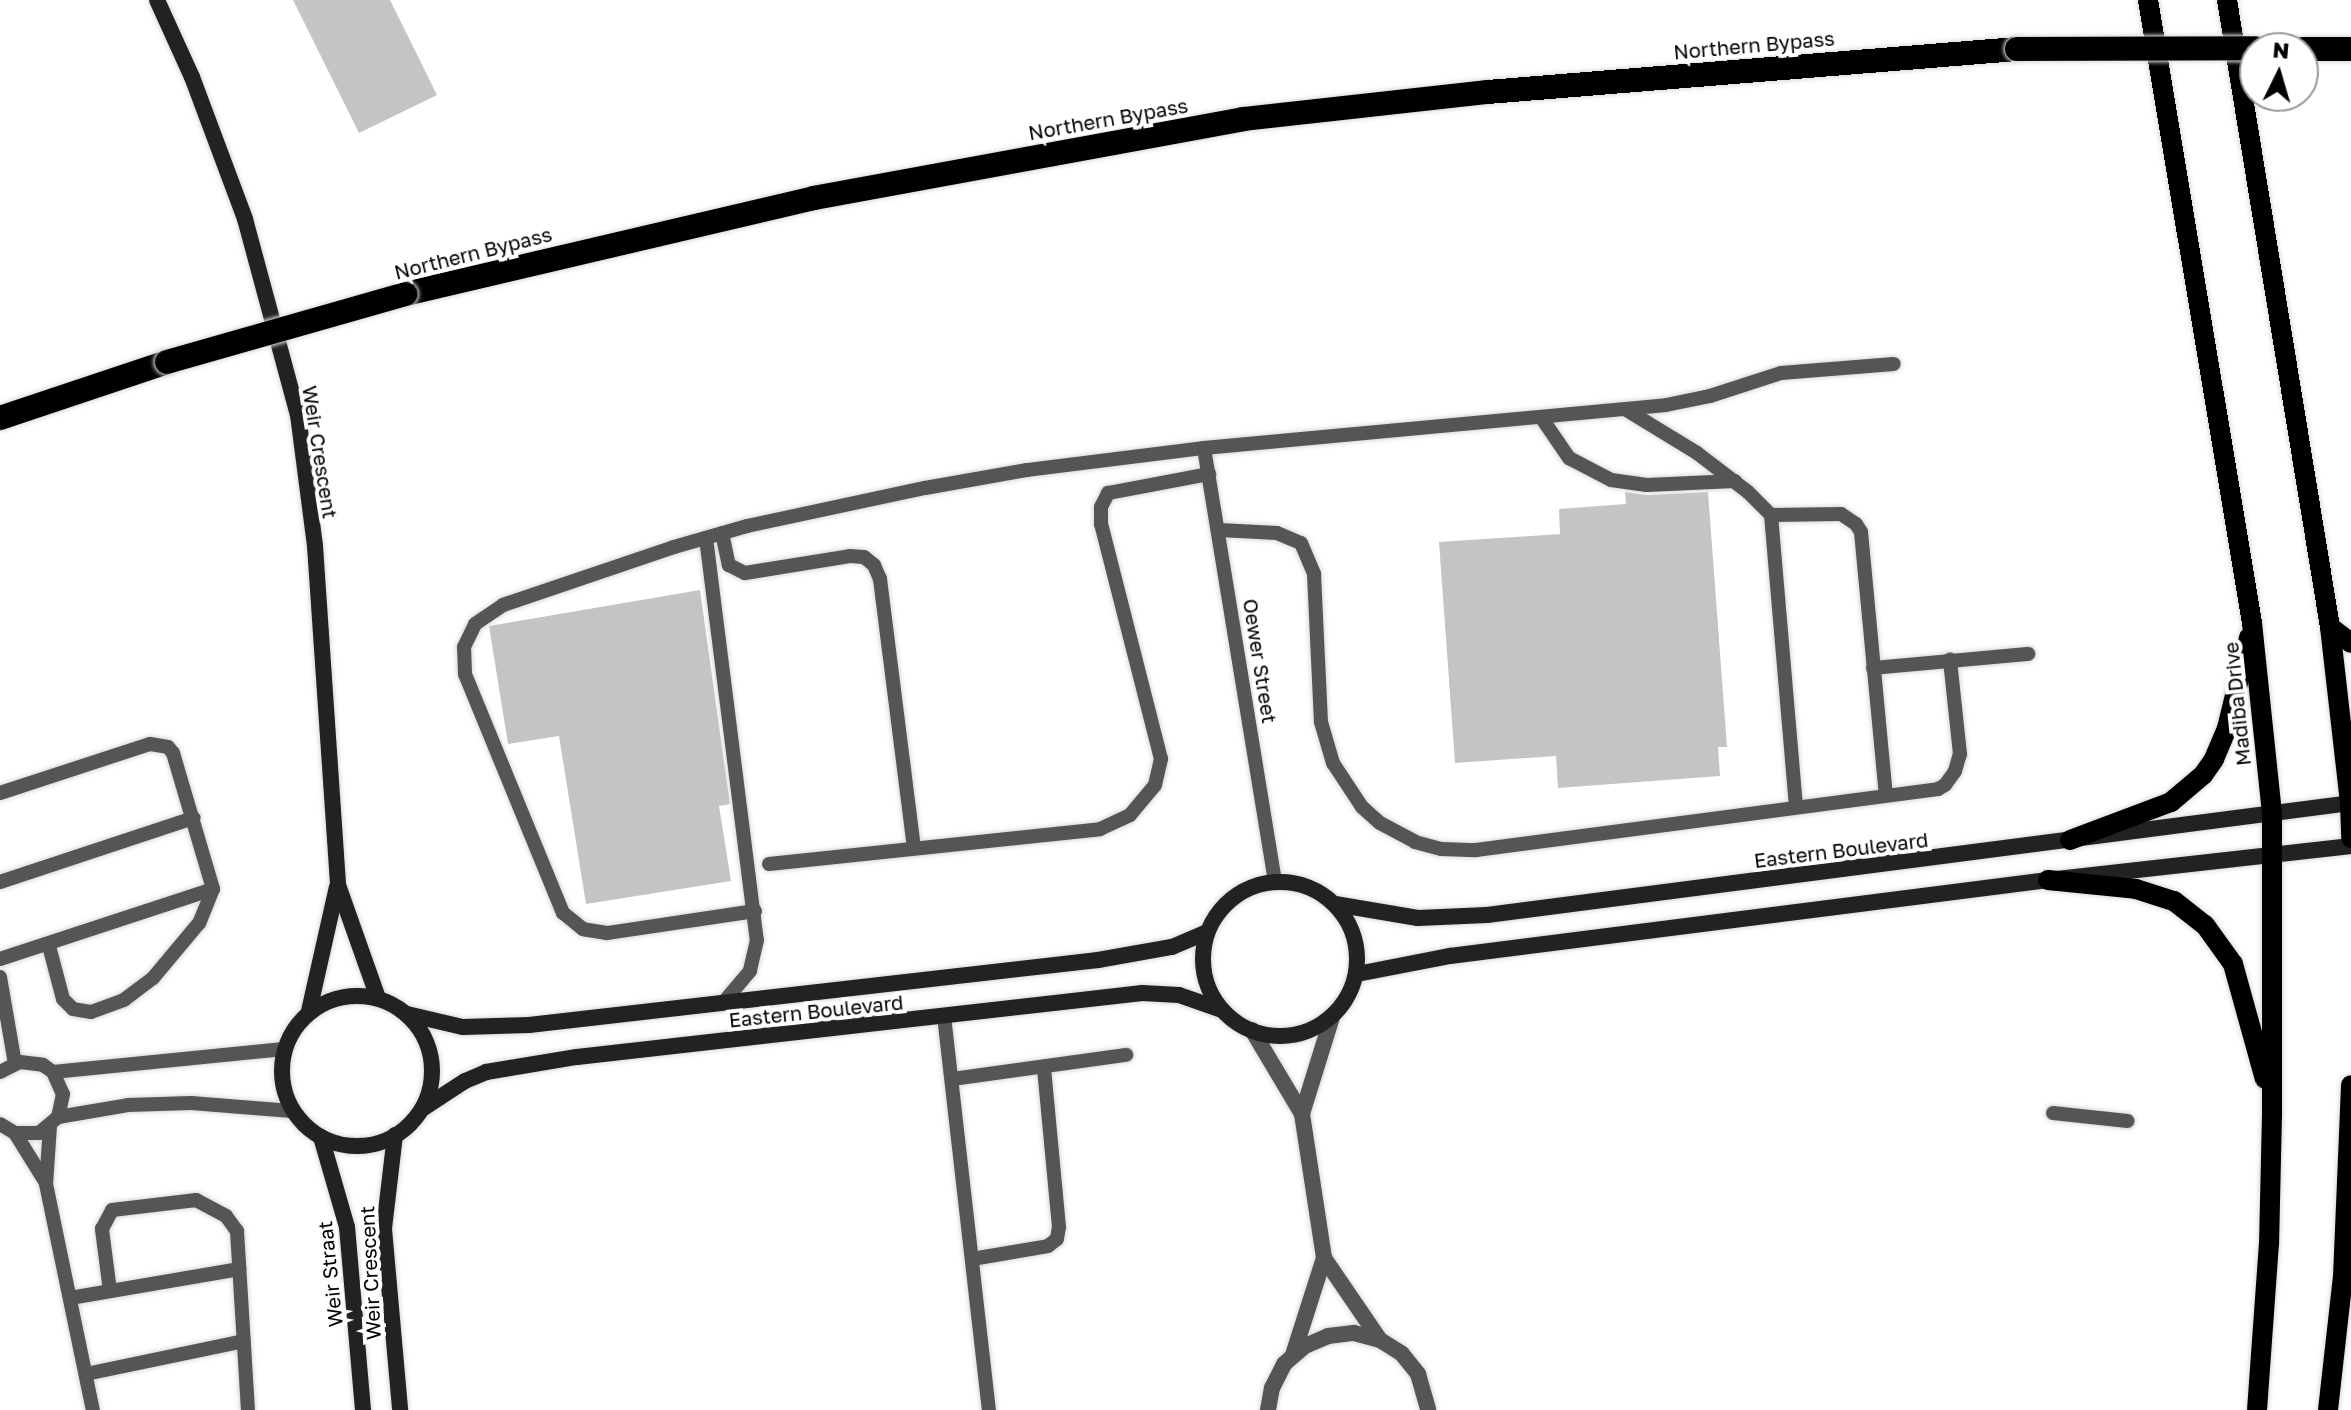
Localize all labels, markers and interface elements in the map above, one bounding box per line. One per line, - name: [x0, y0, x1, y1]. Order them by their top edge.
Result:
- street label: Northern Bypass: [1672, 26, 1836, 64]
- north arrow: [2239, 32, 2319, 112]
- text: N: [2271, 35, 2290, 64]
- street label: Northern Bypass: [1026, 93, 1190, 145]
- street label: Northern Bypass: [392, 222, 554, 284]
- street label: Weir Crescent: [298, 384, 342, 520]
- street label: Oewer Street: [1238, 597, 1282, 725]
- street label: Madiba Drive: [2219, 641, 2255, 767]
- street label: Eastern Boulevard: [1753, 827, 1929, 873]
- street label: Eastern Boulevard: [728, 990, 904, 1032]
- street label: Weir Crescent: [355, 1205, 385, 1341]
- street label: Weir Straat: [312, 1220, 348, 1328]

